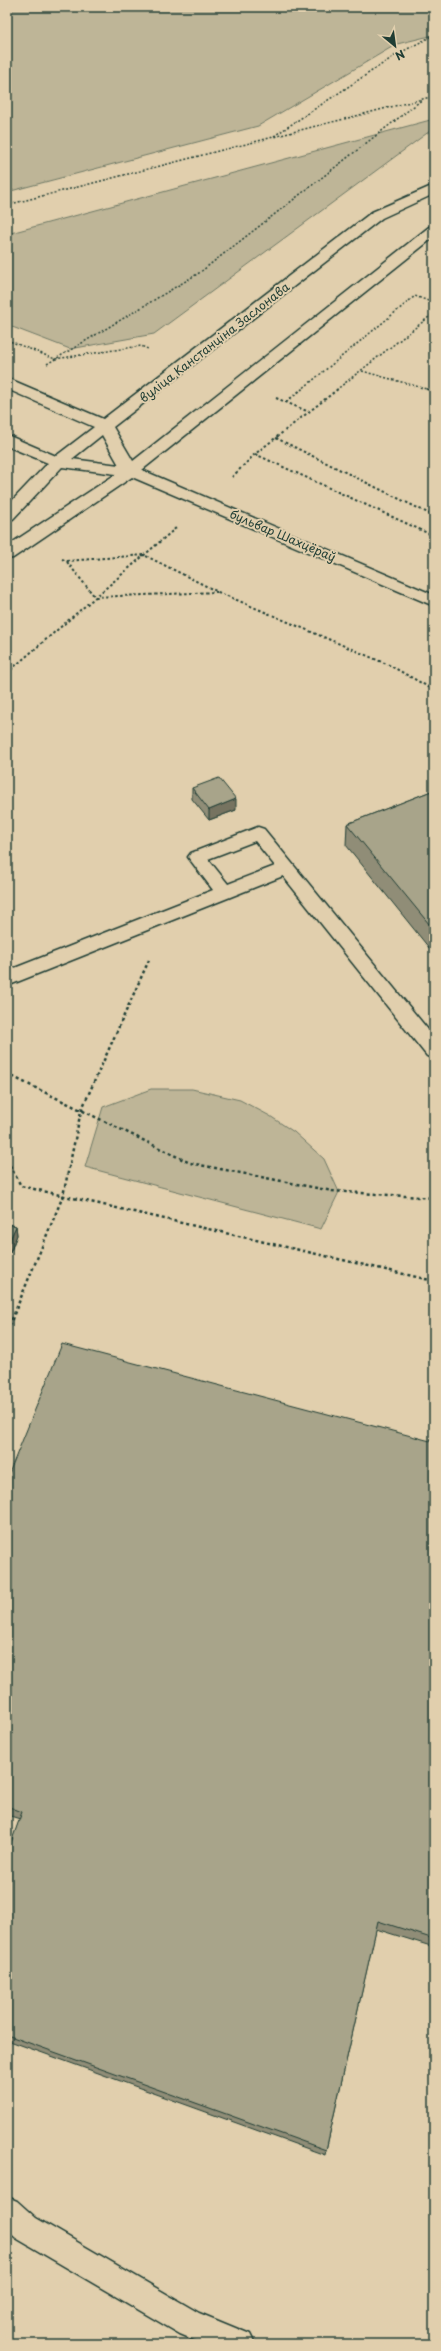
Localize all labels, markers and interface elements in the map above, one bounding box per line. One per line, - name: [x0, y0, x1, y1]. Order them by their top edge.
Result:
- north arrow: [375, 26, 415, 66]
- text: N: [392, 46, 408, 65]
- street label: вуліца Канстанціна Заслонава: [135, 277, 293, 406]
- street label: бульвар Шахцёраў: [227, 504, 339, 566]

